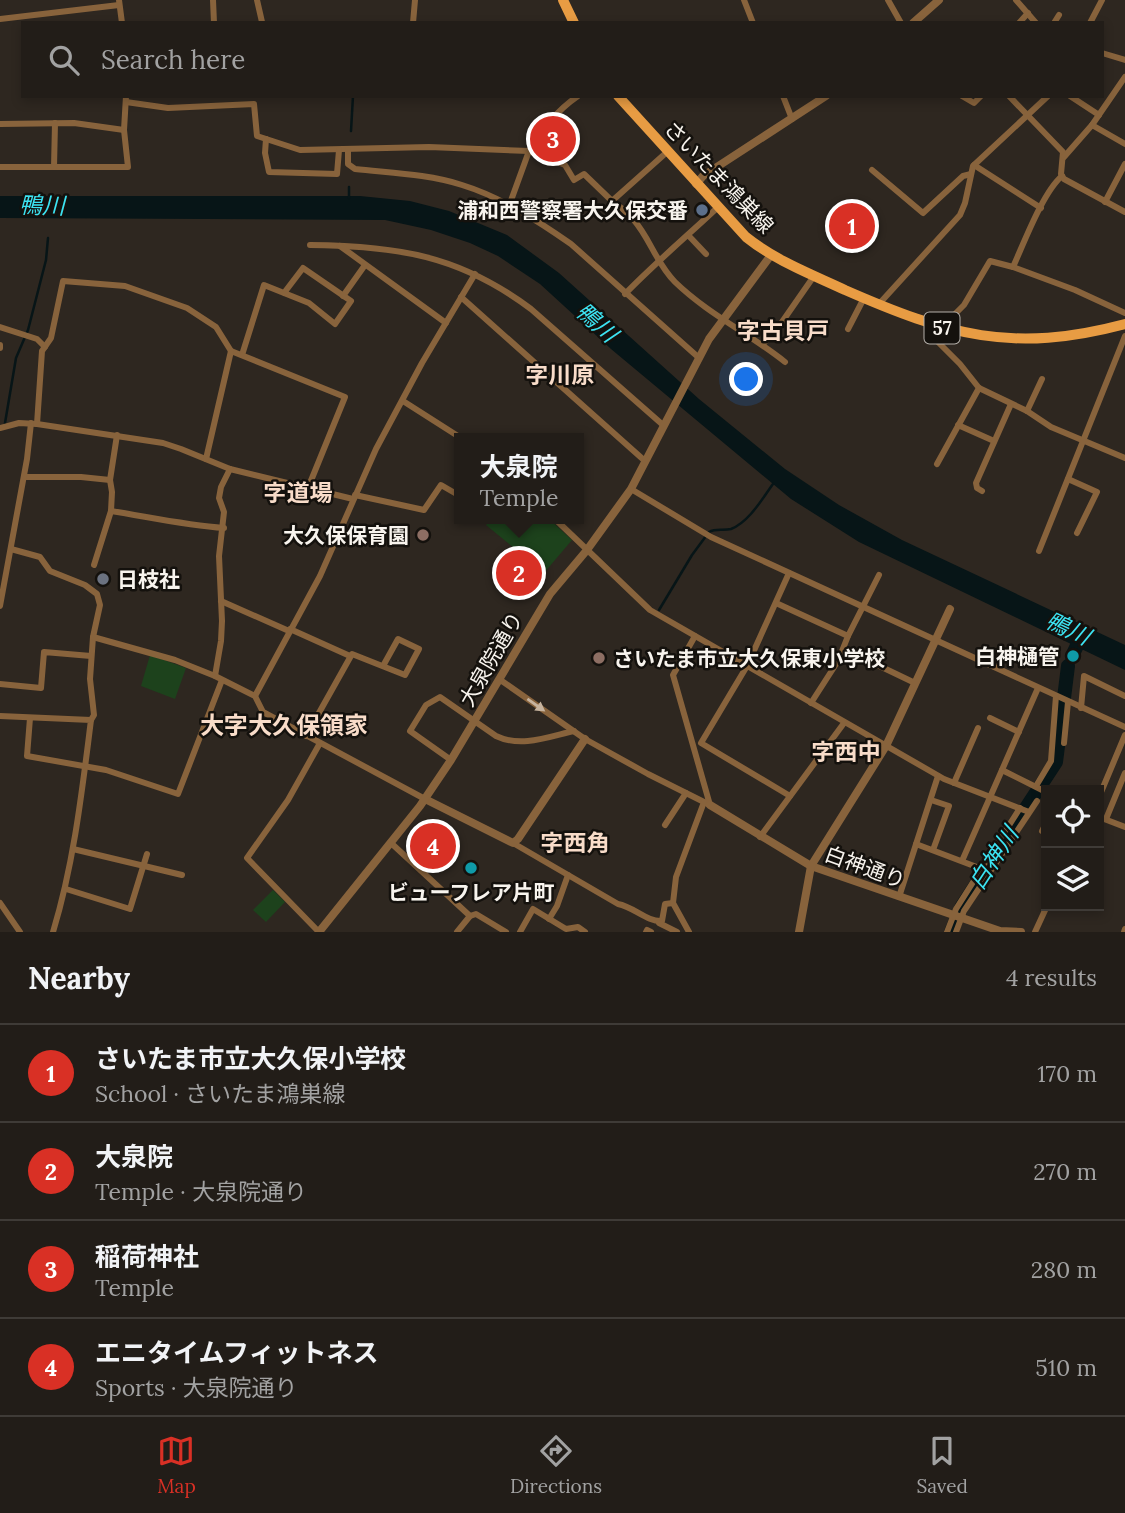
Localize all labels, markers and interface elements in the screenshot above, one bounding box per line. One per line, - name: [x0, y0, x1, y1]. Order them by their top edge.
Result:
- search box: [21, 21, 1104, 98]
- icon: search: [45, 41, 83, 79]
- text: Search here: [101, 43, 245, 76]
- pin: 3: [530, 113, 576, 165]
- street label: さいたま鴻巣線: [658, 115, 780, 239]
- water label: 鴨川: [19, 190, 68, 220]
- place label: 浦和西警察署大久保交番: [457, 197, 688, 224]
- pin: 1: [829, 200, 875, 252]
- marker: 浦和西警察署大久保交番: [694, 202, 710, 218]
- water label: 鴨川: [570, 296, 626, 350]
- road number: 57: [925, 312, 960, 344]
- district label: 字古貝戸: [737, 316, 829, 345]
- district label: 字川原: [526, 360, 595, 389]
- your location: [729, 362, 763, 396]
- popup: [454, 433, 584, 524]
- text: 大泉院: [479, 450, 557, 483]
- district label: 字道場: [264, 478, 333, 507]
- text: Temple: [479, 483, 559, 512]
- place label: 大久保保育園: [283, 522, 409, 549]
- marker: 大久保保育園: [415, 527, 431, 543]
- pin: 2: [496, 547, 542, 599]
- place label: 日枝社: [117, 566, 180, 593]
- marker: 日枝社: [95, 571, 111, 587]
- water label: 鴨川: [1041, 605, 1098, 652]
- street label: 大泉院通り: [453, 607, 529, 711]
- place label: 白神樋管: [975, 643, 1059, 670]
- place label: さいたま市立大久保東小学校: [613, 645, 885, 672]
- marker: 白神樋管: [1065, 648, 1081, 664]
- marker: さいたま市立大久保東小学校: [591, 650, 607, 666]
- one-way arrow: [527, 698, 545, 712]
- district label: 大字大久保領家: [200, 710, 368, 741]
- district label: 字西中: [812, 737, 881, 766]
- map controls: [1041, 785, 1104, 911]
- button: locate: [1041, 785, 1104, 848]
- water label: 白神川: [962, 819, 1026, 895]
- pin: 4: [410, 820, 456, 872]
- district label: 字西角: [541, 828, 610, 857]
- street label: 白神通り: [821, 840, 909, 894]
- button: layers: [1041, 848, 1104, 911]
- marker: ビューフレア片町: [463, 860, 479, 876]
- place label: ビューフレア片町: [388, 879, 554, 906]
- text: Nearby: [28, 959, 130, 997]
- text: 4 results: [1006, 963, 1097, 992]
- text: さいたま市立大久保小学校: [95, 1042, 406, 1075]
- text: 1: [46, 1059, 56, 1088]
- text: 170 m: [1037, 1059, 1097, 1088]
- text: School · さいたま鴻巣線: [95, 1079, 345, 1108]
- text: 大泉院: [95, 1140, 173, 1173]
- text: 2: [45, 1157, 57, 1186]
- text: 270 m: [1033, 1157, 1097, 1186]
- text: Temple · 大泉院通り: [95, 1177, 307, 1206]
- text: 稲荷神社: [95, 1240, 199, 1273]
- text: 3: [45, 1255, 57, 1284]
- text: 280 m: [1031, 1255, 1097, 1284]
- text: Temple: [95, 1273, 174, 1302]
- text: エニタイムフィットネス: [95, 1336, 378, 1369]
- text: 4: [45, 1353, 57, 1382]
- text: 510 m: [1035, 1353, 1097, 1382]
- text: Sports · 大泉院通り: [95, 1373, 298, 1402]
- tab: Map: [157, 1432, 196, 1498]
- tab: Directions: [510, 1432, 602, 1498]
- tab: Saved: [916, 1432, 968, 1498]

